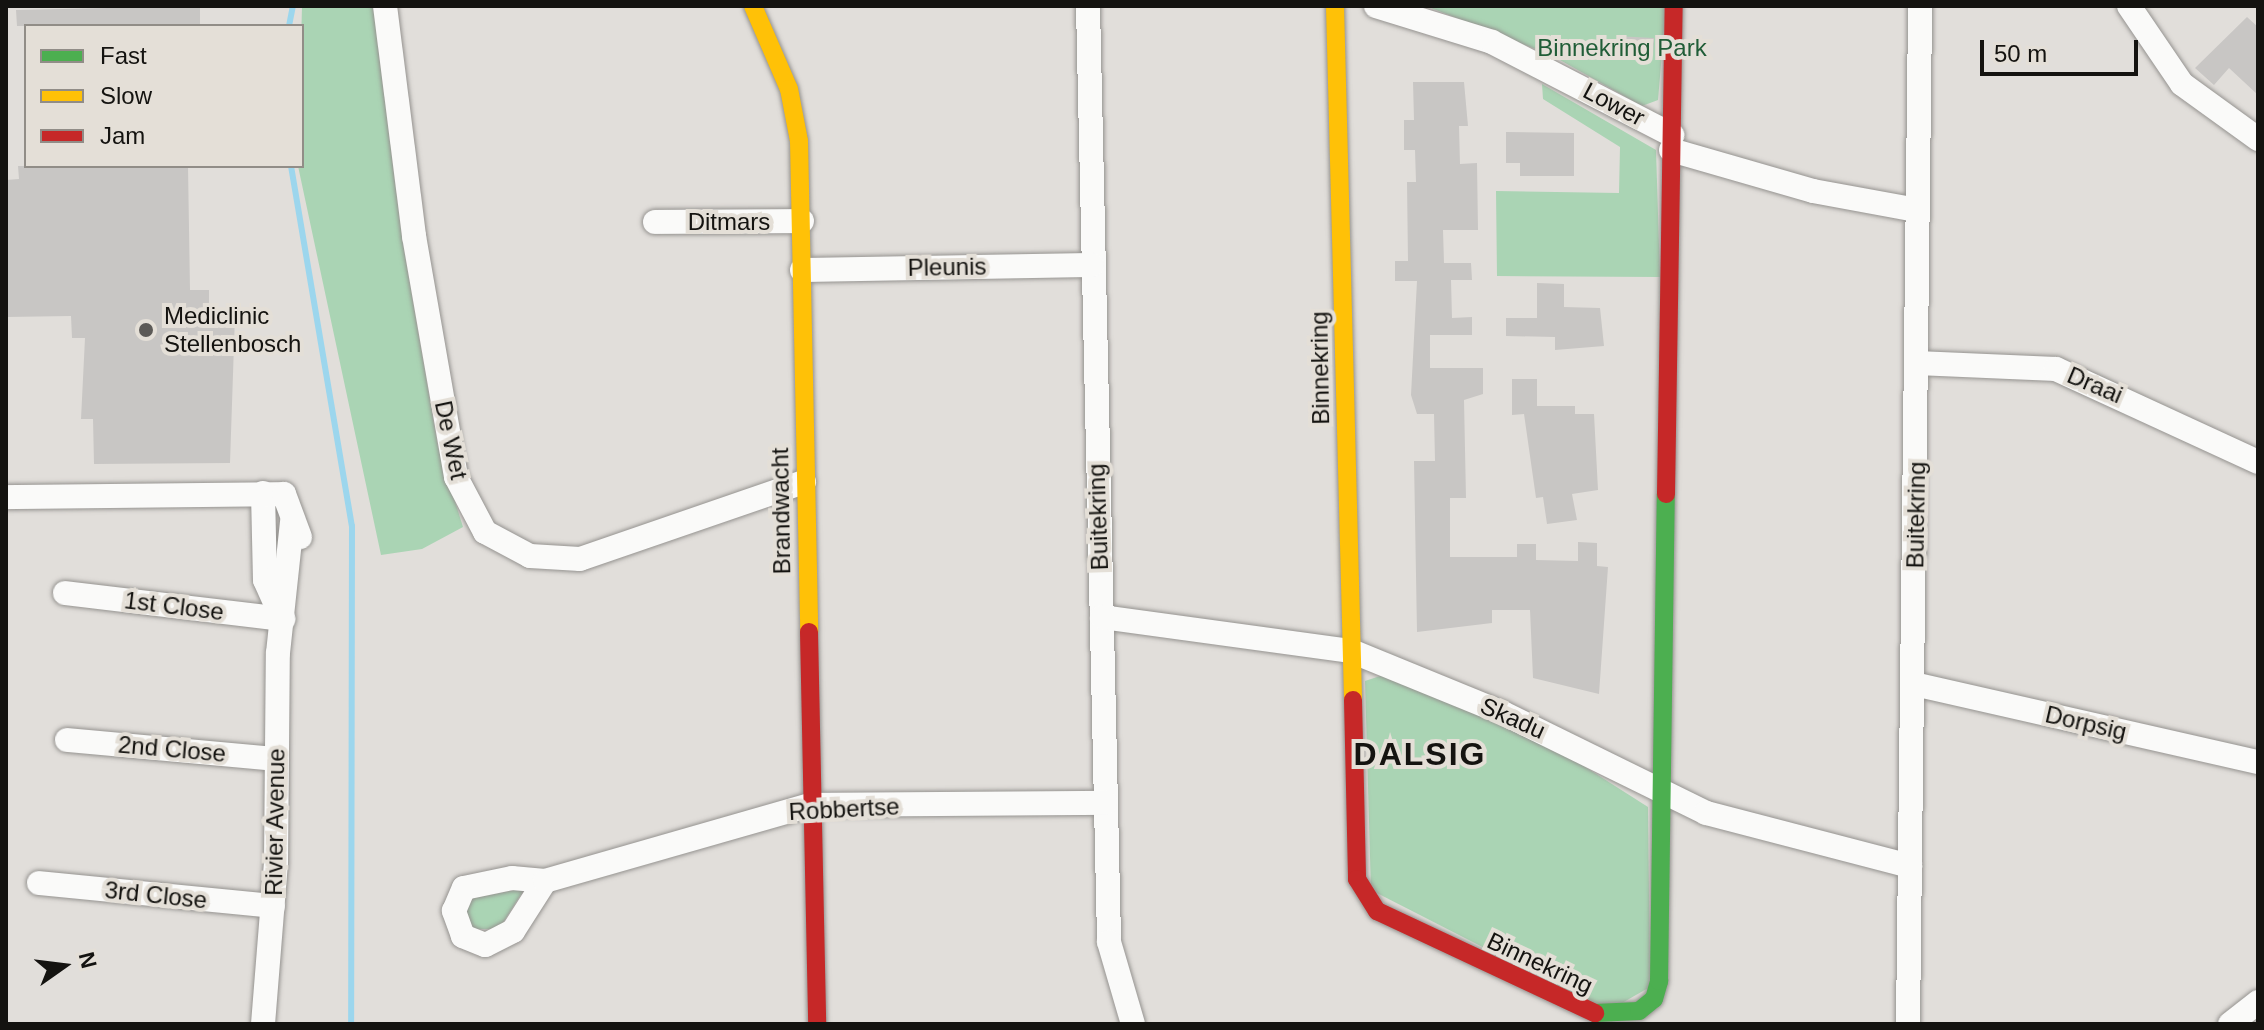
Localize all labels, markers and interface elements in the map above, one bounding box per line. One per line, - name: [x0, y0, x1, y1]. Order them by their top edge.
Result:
- legend: [24, 24, 304, 168]
- scale bar: [1984, 24, 2142, 74]
- park label: Binnekring Park: [1537, 34, 1707, 62]
- text: 50 m: [1994, 40, 2047, 67]
- text: Fast: [100, 42, 147, 69]
- street label: Lower: [1578, 76, 1650, 132]
- text: Slow: [100, 82, 152, 109]
- text: Jam: [100, 122, 145, 149]
- street label: Ditmars: [688, 208, 770, 236]
- street label: Pleunis: [907, 252, 987, 282]
- place label: Mediclinic Stellenbosch: [164, 302, 301, 358]
- street label: Binnekring: [1305, 311, 1335, 425]
- marker: Mediclinic Stellenbosch: [135, 319, 157, 341]
- street label: Draai: [2063, 361, 2127, 409]
- street label: De Wet: [429, 398, 473, 482]
- street label: Brandwacht: [765, 447, 797, 575]
- street label: Buitekring: [1901, 461, 1931, 569]
- street label: Buitekring: [1082, 463, 1114, 571]
- street label: 1st Close: [123, 586, 225, 626]
- street label: Skadu: [1476, 691, 1550, 745]
- street label: Dorpsig: [2042, 700, 2130, 746]
- street label: 2nd Close: [117, 730, 227, 768]
- district label: DALSIG: [1354, 735, 1486, 773]
- street label: Rivier Avenue: [259, 747, 291, 897]
- street label: Robbertse: [788, 792, 900, 826]
- street label: 3rd Close: [103, 875, 209, 915]
- north arrow: [24, 926, 104, 1006]
- street label: Binnekring: [1483, 926, 1597, 1000]
- text: N: [74, 949, 102, 971]

